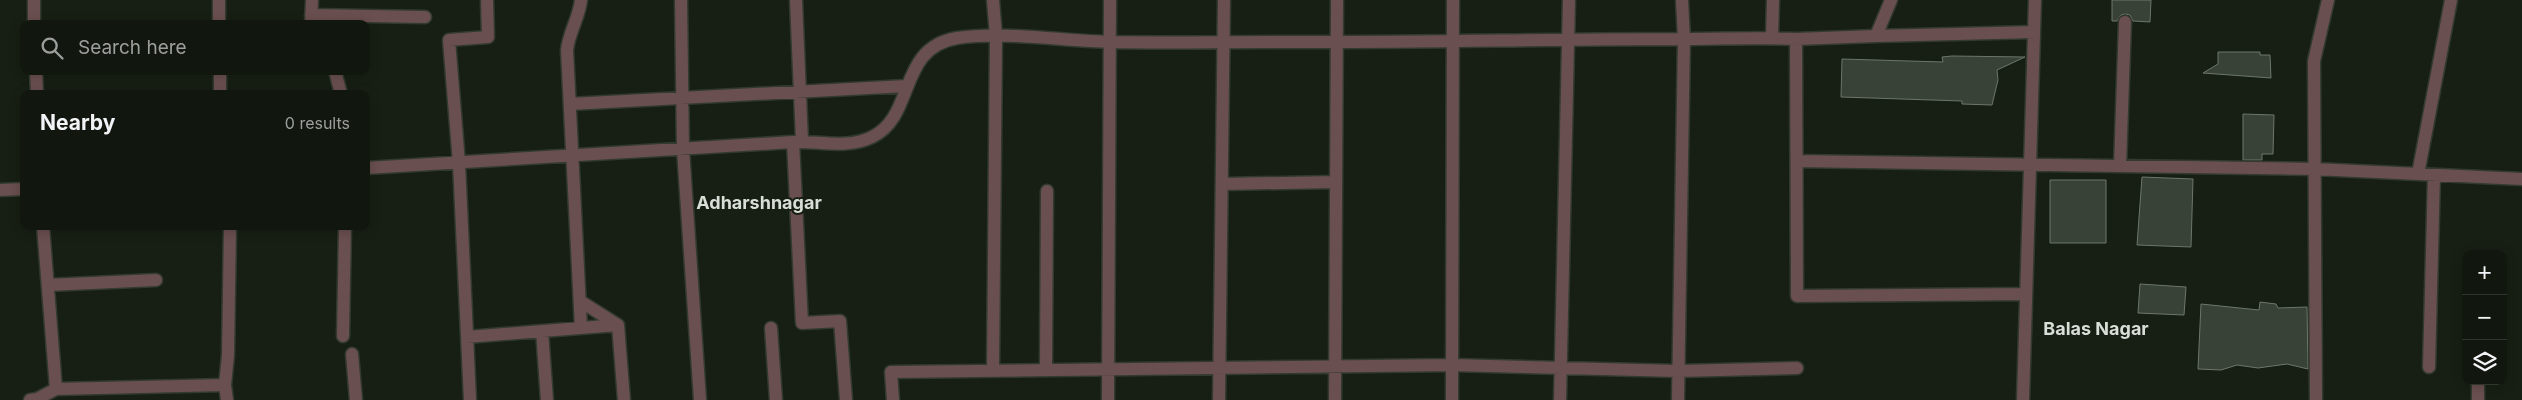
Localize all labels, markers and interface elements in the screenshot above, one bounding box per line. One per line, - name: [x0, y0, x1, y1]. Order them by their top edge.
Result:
- search box: [20, 20, 370, 75]
- icon: search: [38, 34, 66, 62]
- text: Search here: [78, 36, 187, 59]
- text: Nearby: [40, 110, 115, 135]
- text: 0 results: [285, 113, 350, 133]
- district label: Adharshnagar: [696, 192, 822, 213]
- map controls: [2462, 250, 2507, 385]
- button: +: [2462, 250, 2507, 295]
- button: −: [2462, 295, 2507, 340]
- district label: Balas Nagar: [2043, 318, 2149, 339]
- button: layers: [2462, 340, 2507, 385]

